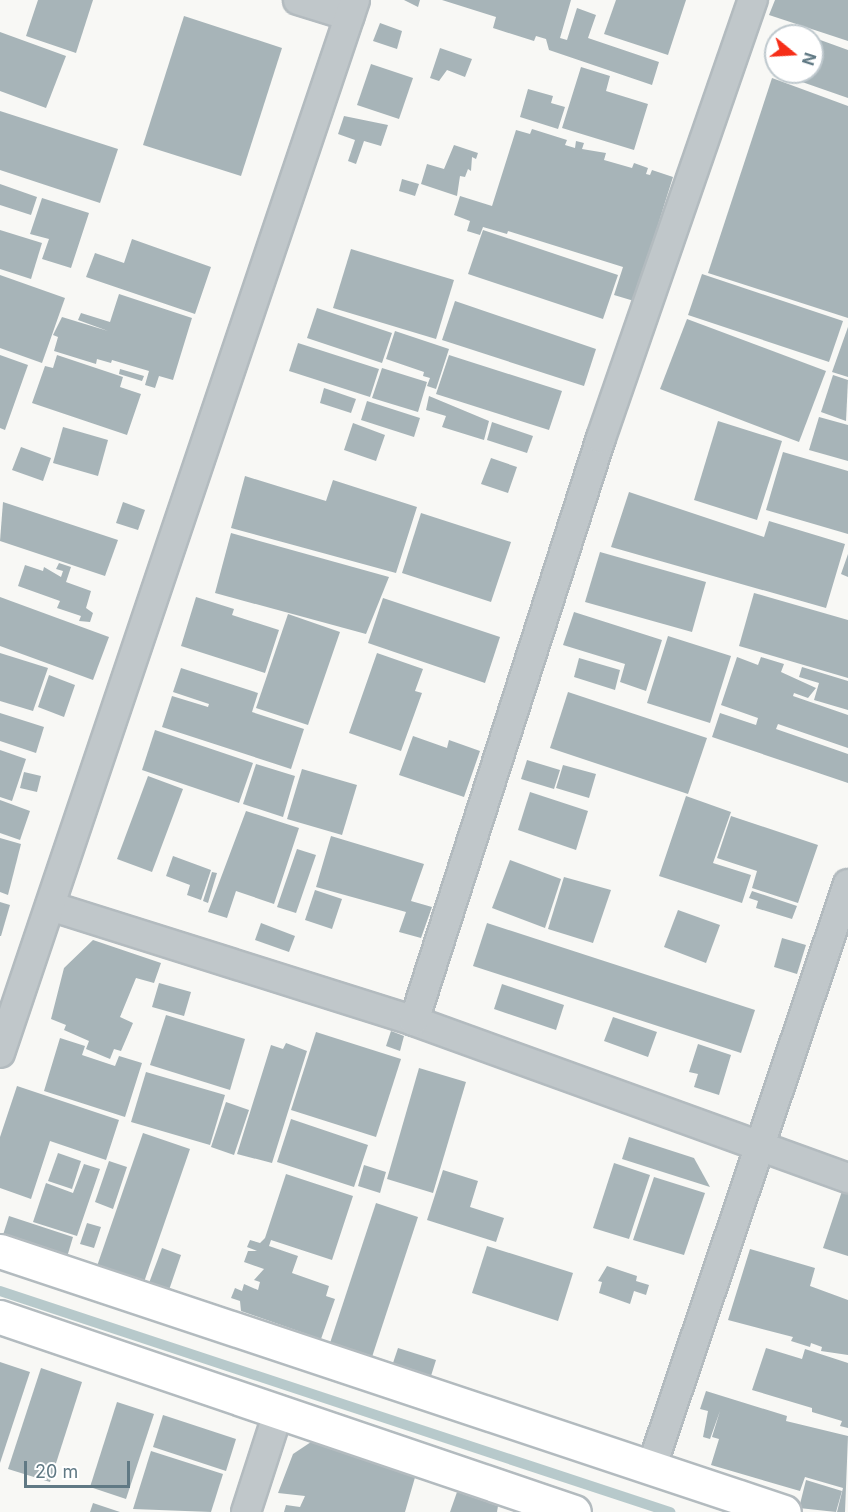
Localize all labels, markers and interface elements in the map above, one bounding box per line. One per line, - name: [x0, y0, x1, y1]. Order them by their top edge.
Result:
- north arrow: [764, 24, 824, 84]
- text: N: [798, 50, 821, 68]
- scale bar: [27, 1449, 134, 1487]
- text: 20 m: [35, 1461, 78, 1482]

